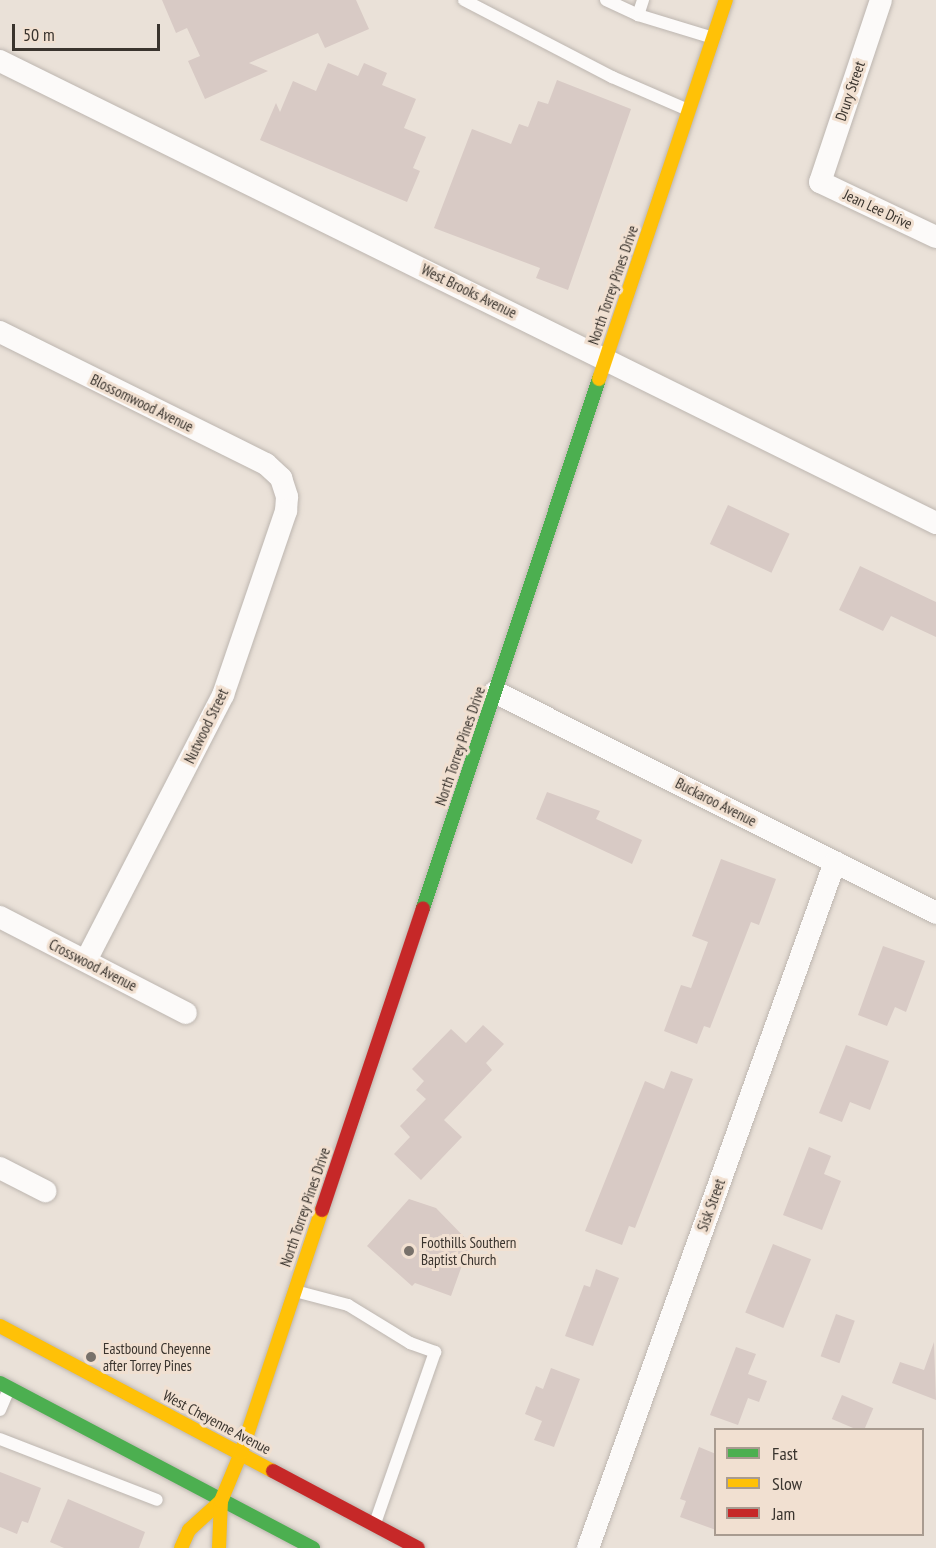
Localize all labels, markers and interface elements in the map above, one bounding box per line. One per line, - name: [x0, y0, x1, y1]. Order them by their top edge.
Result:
- scale bar: [15, 12, 164, 50]
- text: 50 m: [23, 23, 55, 46]
- street label: Drury Street: [831, 59, 869, 123]
- street label: Jean Lee Drive: [841, 185, 915, 233]
- street label: North Torrey Pines Drive: [584, 223, 642, 347]
- street label: West Brooks Avenue: [418, 260, 520, 322]
- street label: Blossomwood Avenue: [87, 370, 197, 436]
- street label: North Torrey Pines Drive: [431, 684, 489, 808]
- street label: Nutwood Street: [180, 686, 232, 766]
- street label: Buckaroo Avenue: [672, 774, 760, 830]
- street label: Crosswood Avenue: [46, 935, 140, 995]
- street label: North Torrey Pines Drive: [276, 1145, 334, 1269]
- street label: Sisk Street: [693, 1176, 729, 1234]
- place label: Foothills Southern Baptist Church: [421, 1233, 516, 1268]
- marker: Foothills Southern Baptist Church: [402, 1244, 416, 1258]
- place label: Eastbound Cheyenne after Torrey Pines: [103, 1339, 211, 1374]
- marker: Eastbound Cheyenne after Torrey Pines: [84, 1350, 98, 1364]
- street label: West Cheyenne Avenue: [160, 1386, 274, 1458]
- legend: [714, 1428, 924, 1536]
- text: Fast: [772, 1442, 798, 1465]
- text: Slow: [772, 1472, 802, 1495]
- text: Jam: [772, 1502, 795, 1525]

